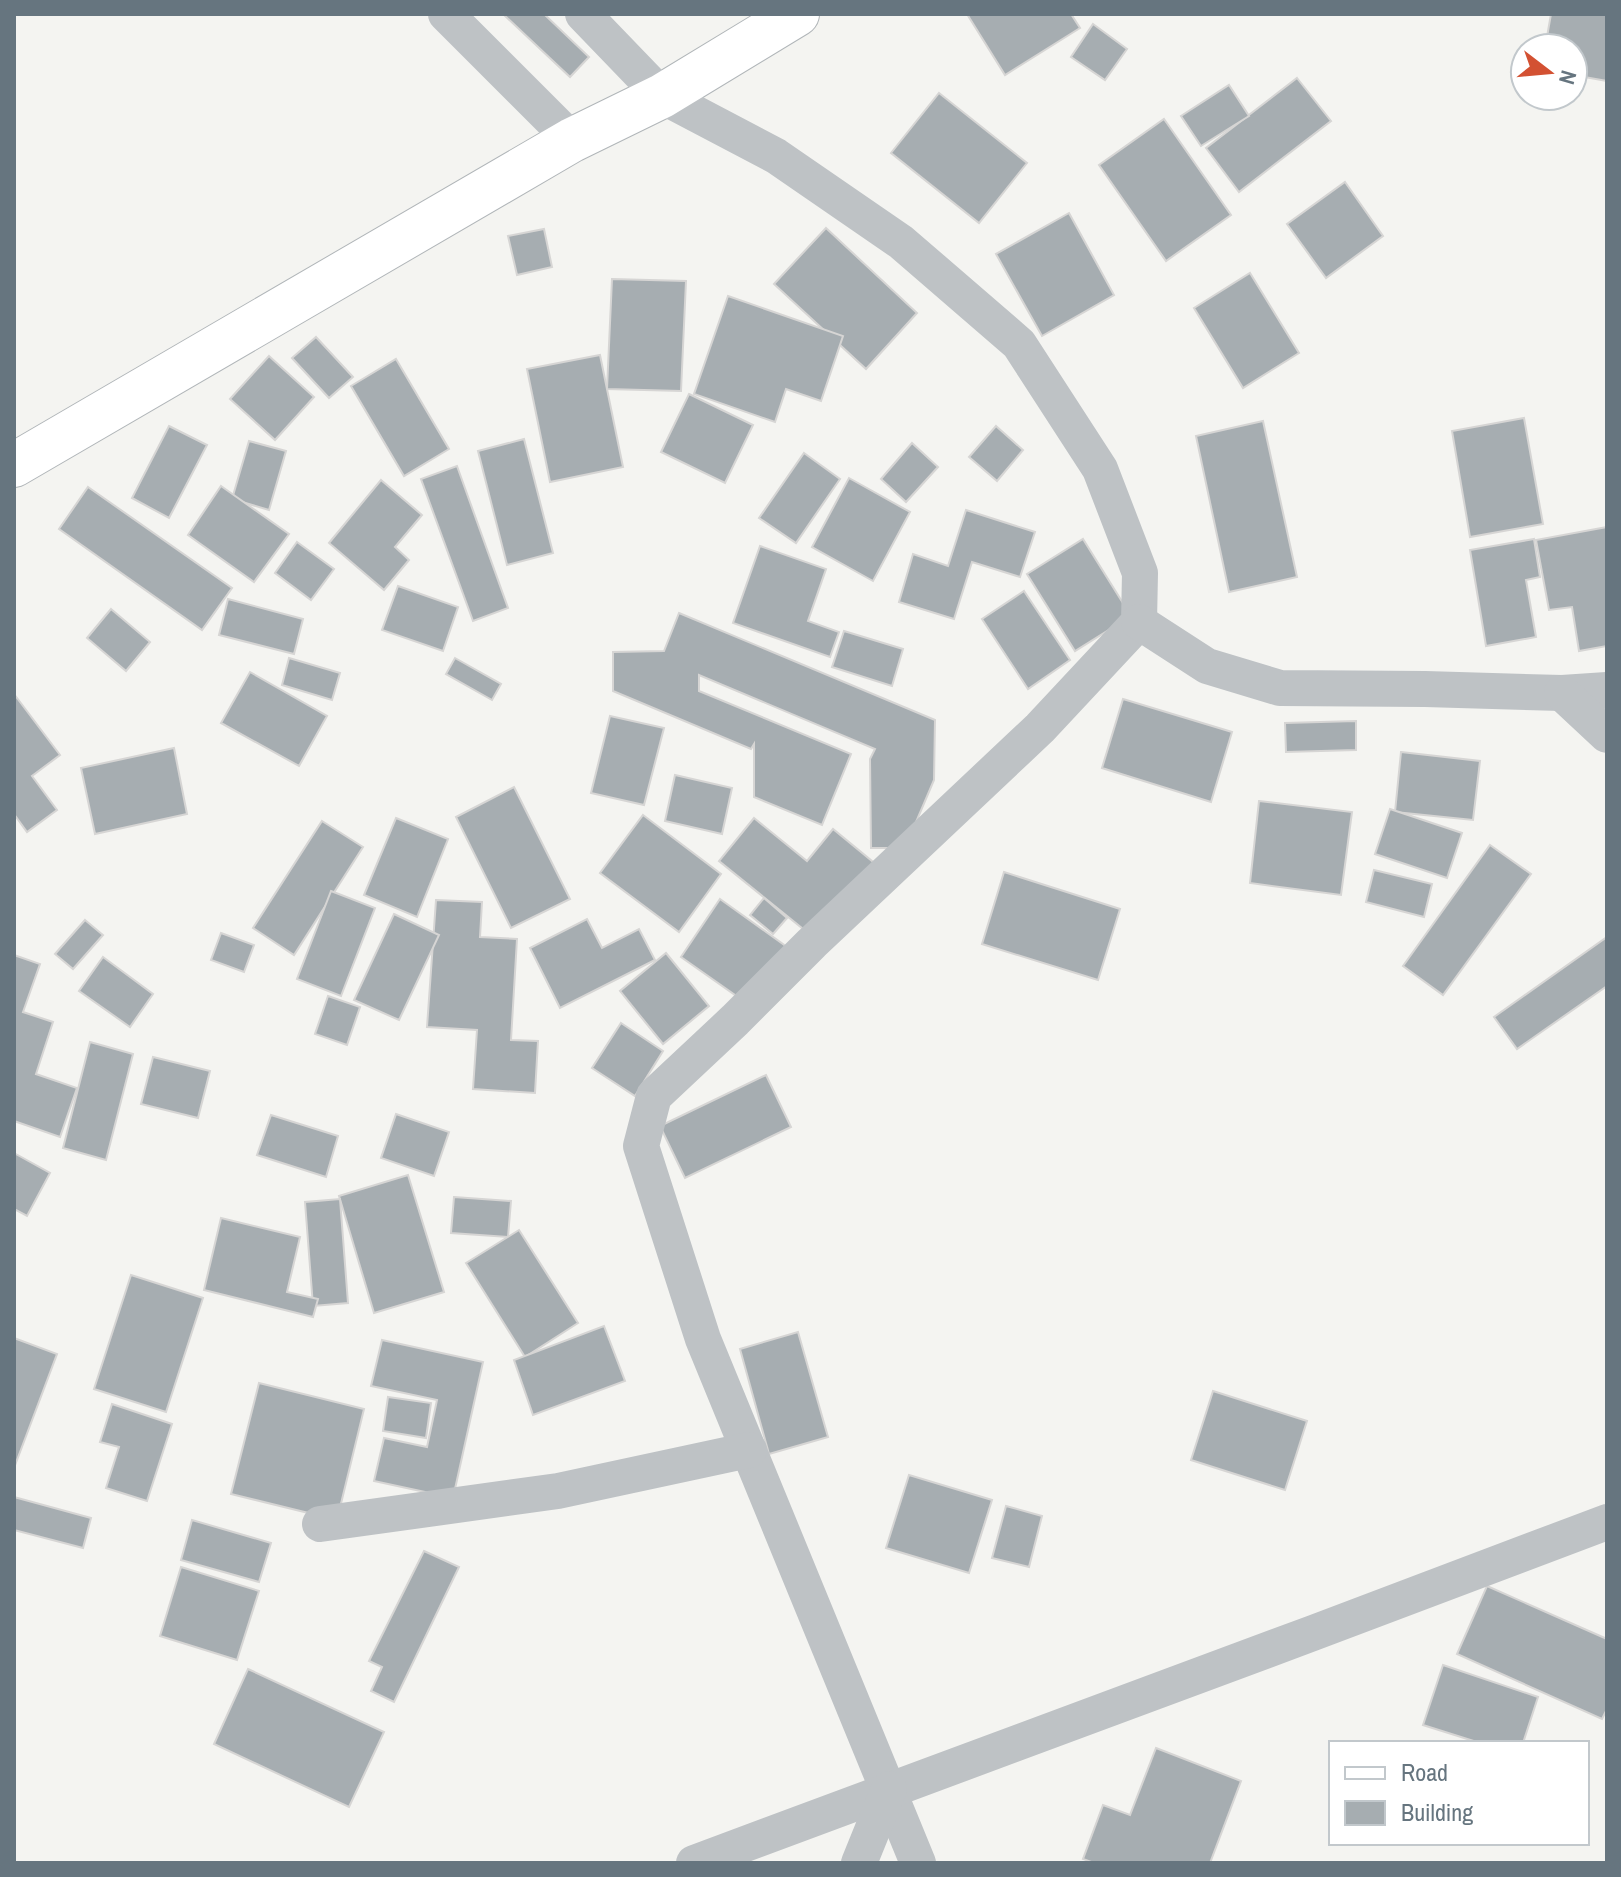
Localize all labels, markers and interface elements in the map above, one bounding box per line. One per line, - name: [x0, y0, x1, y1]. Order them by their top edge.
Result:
- north arrow: [1509, 32, 1589, 112]
- text: N: [1552, 67, 1584, 88]
- legend: [1329, 1741, 1589, 1845]
- text: Road: [1401, 1756, 1448, 1788]
- text: Building: [1401, 1796, 1473, 1828]

